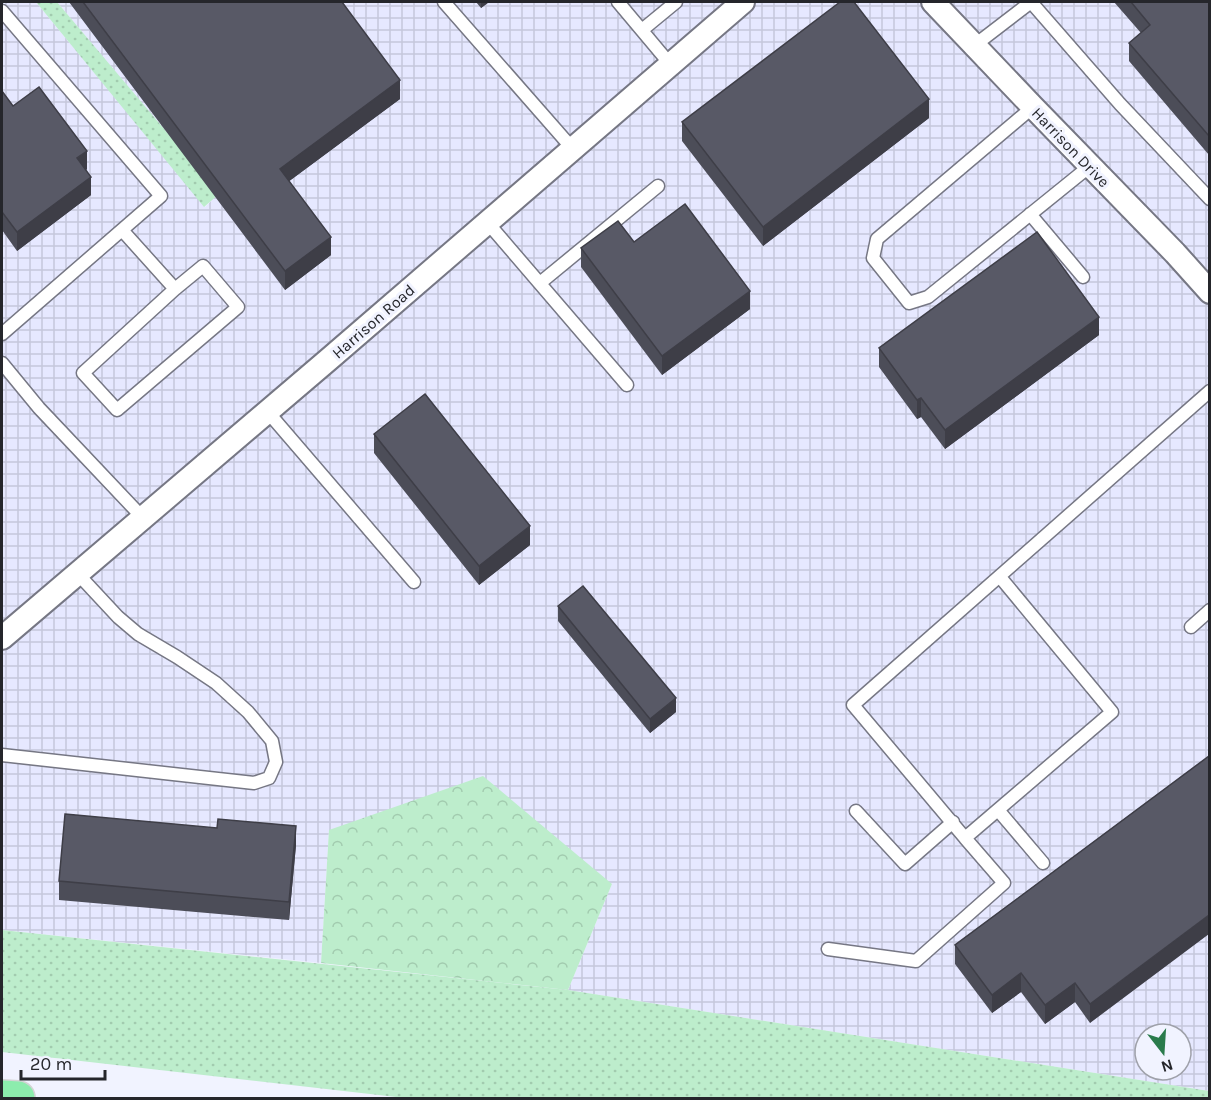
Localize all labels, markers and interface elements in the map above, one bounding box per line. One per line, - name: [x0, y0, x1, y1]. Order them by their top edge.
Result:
- street label: Harrison Drive: [1028, 103, 1114, 191]
- street label: Harrison Road: [328, 280, 419, 362]
- north arrow: [1133, 1022, 1193, 1082]
- scale bar: [21, 1043, 105, 1081]
- text: 20 m: [30, 1053, 72, 1075]
- text: N: [1159, 1055, 1176, 1077]

